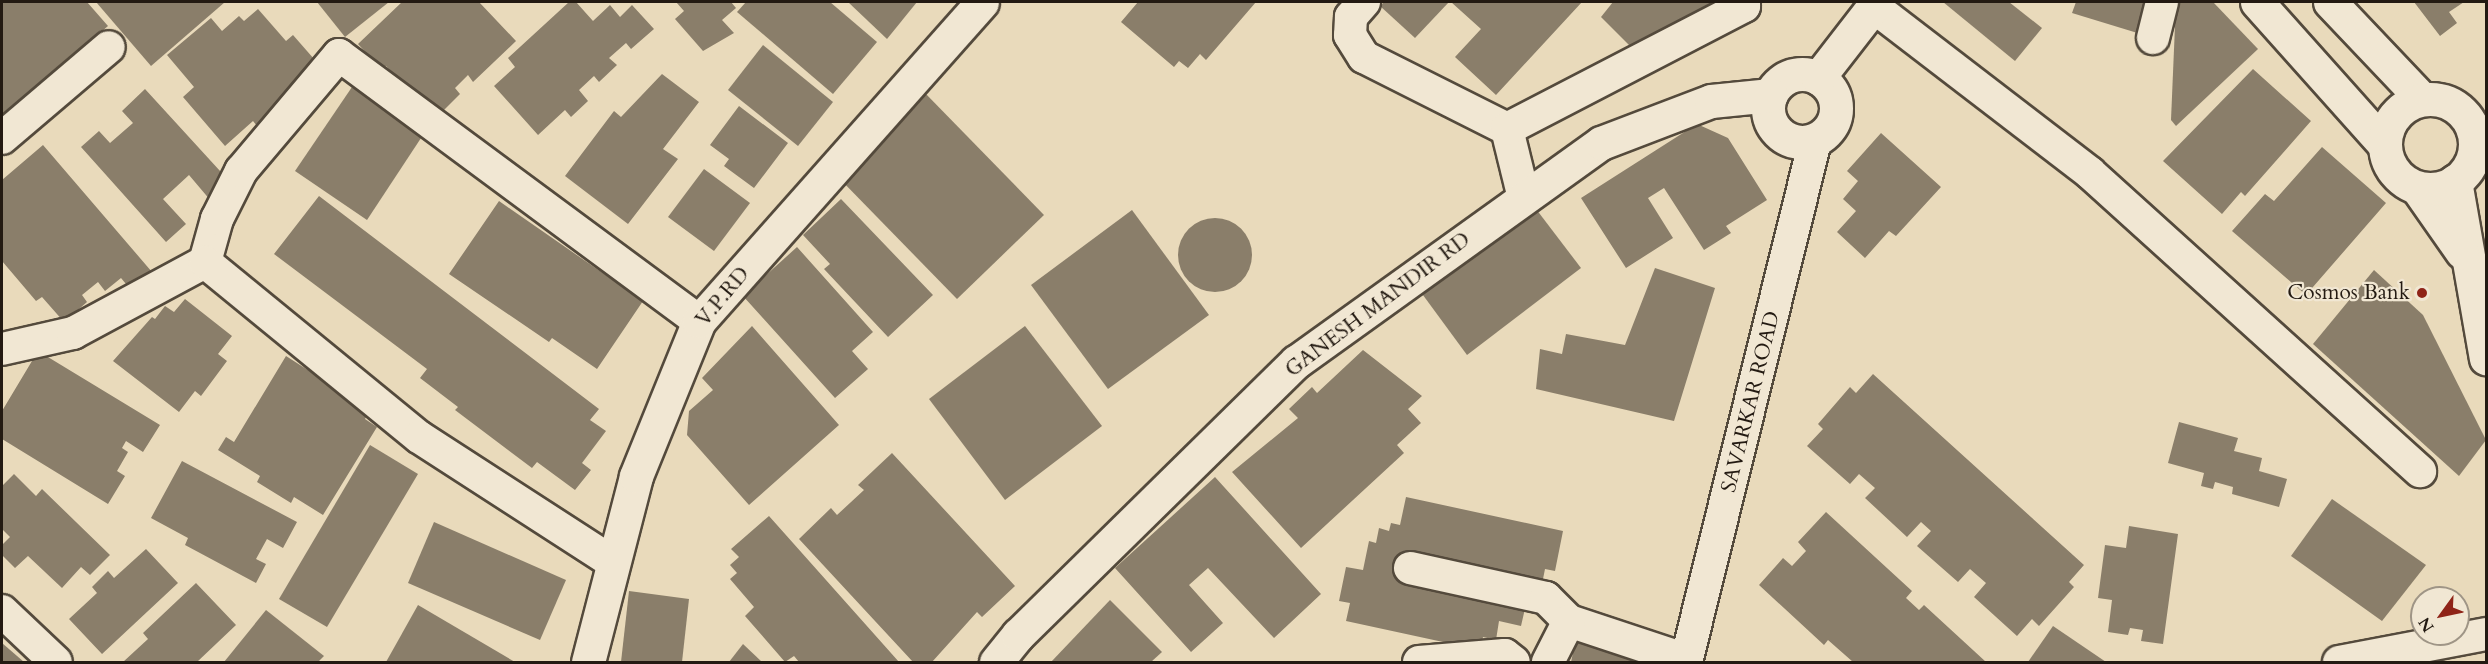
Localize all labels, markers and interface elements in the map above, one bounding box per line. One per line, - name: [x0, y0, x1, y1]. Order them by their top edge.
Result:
- street label: GANESH MANDIR RD: [1281, 227, 1475, 383]
- street label: V.P.RD: [691, 262, 755, 332]
- place label: Cosmos Bank: [2287, 280, 2410, 306]
- marker: Cosmos Bank: [2415, 286, 2429, 300]
- street label: SAVARKAR ROAD: [1716, 309, 1786, 495]
- north arrow: [2410, 586, 2470, 646]
- text: N: [2414, 613, 2440, 637]

